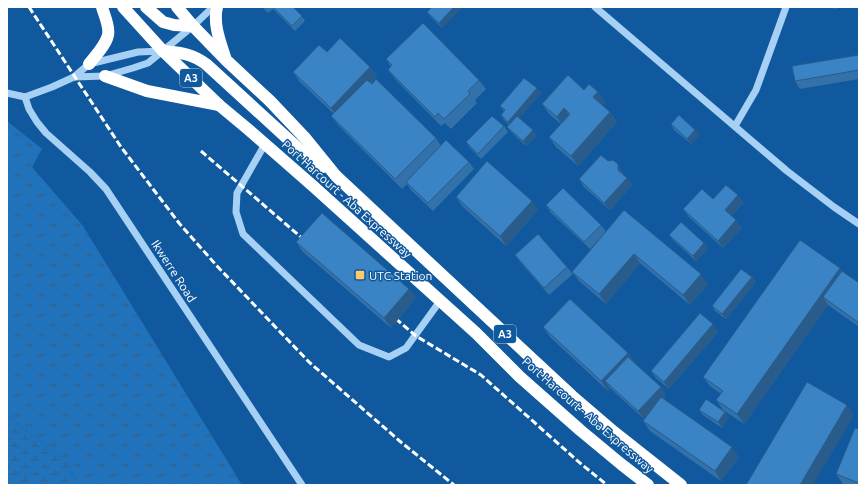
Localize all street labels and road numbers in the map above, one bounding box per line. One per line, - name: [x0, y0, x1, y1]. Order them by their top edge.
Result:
- road number: A3: [180, 69, 202, 87]
- street label: Port Harcourt - Aba Expressway: [280, 138, 414, 261]
- street label: Ikwerre Road: [149, 238, 199, 304]
- road number: A3: [494, 325, 516, 343]
- street label: Port Harcourt - Aba Expressway: [520, 355, 656, 476]

